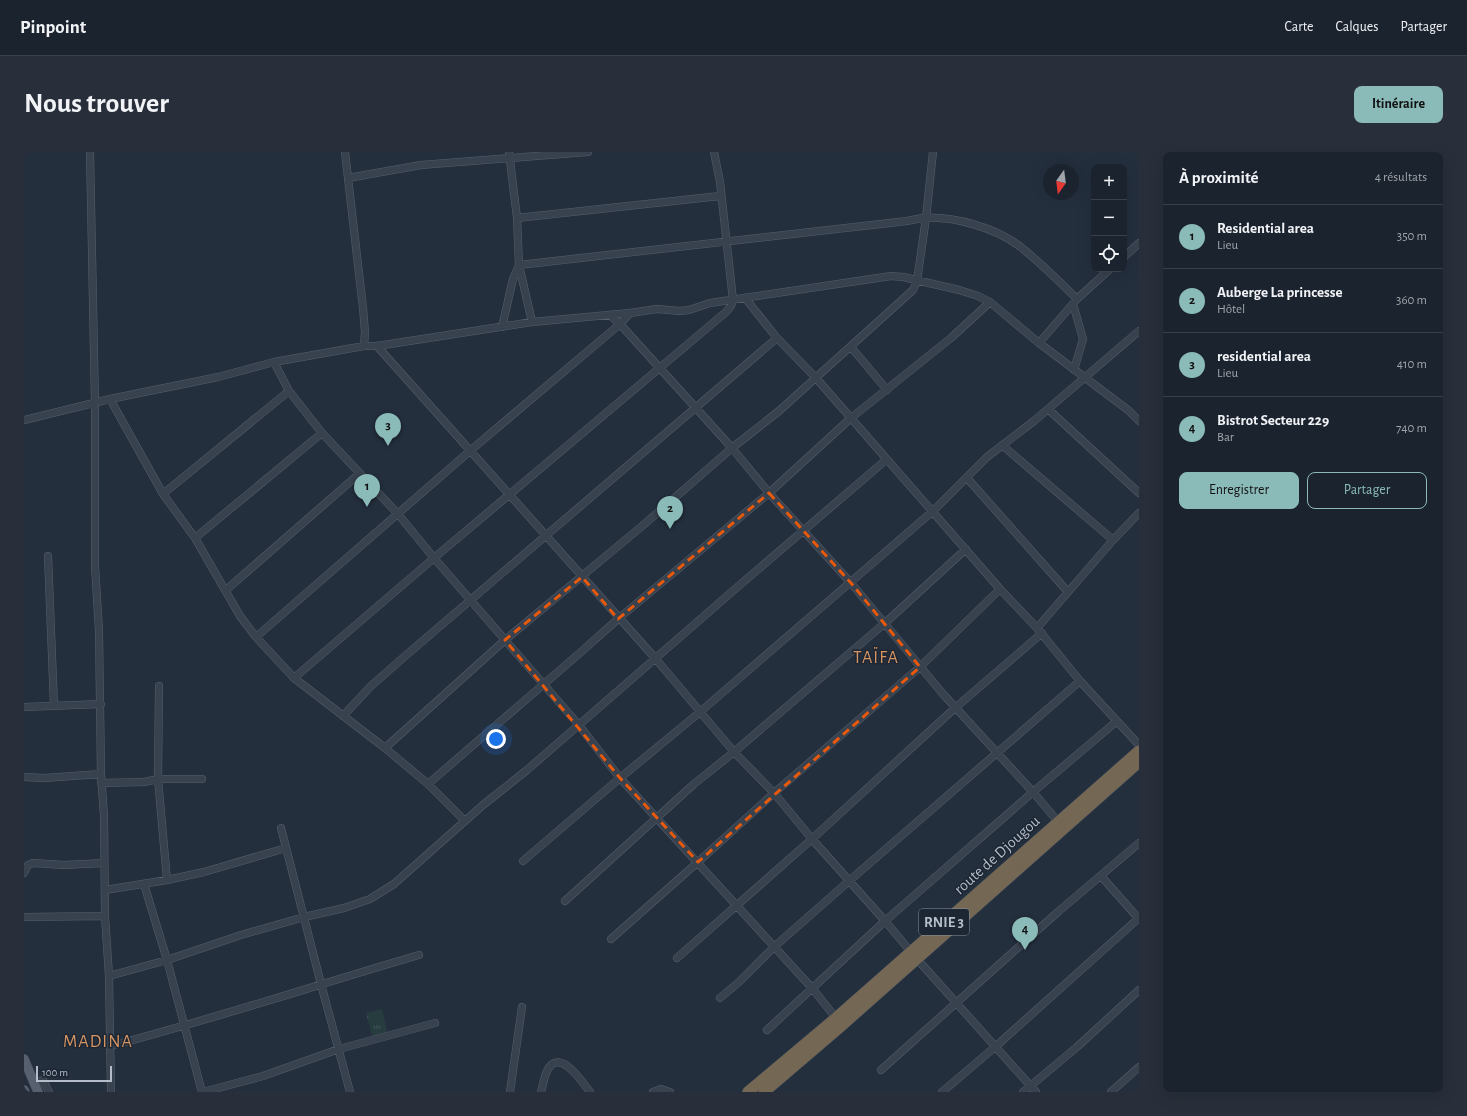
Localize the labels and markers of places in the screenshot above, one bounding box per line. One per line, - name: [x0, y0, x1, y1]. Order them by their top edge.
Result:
- pin: 3: [375, 413, 401, 446]
- pin: 1: [354, 474, 380, 507]
- pin: 2: [657, 496, 683, 529]
- pin: 4: [1012, 917, 1038, 950]

